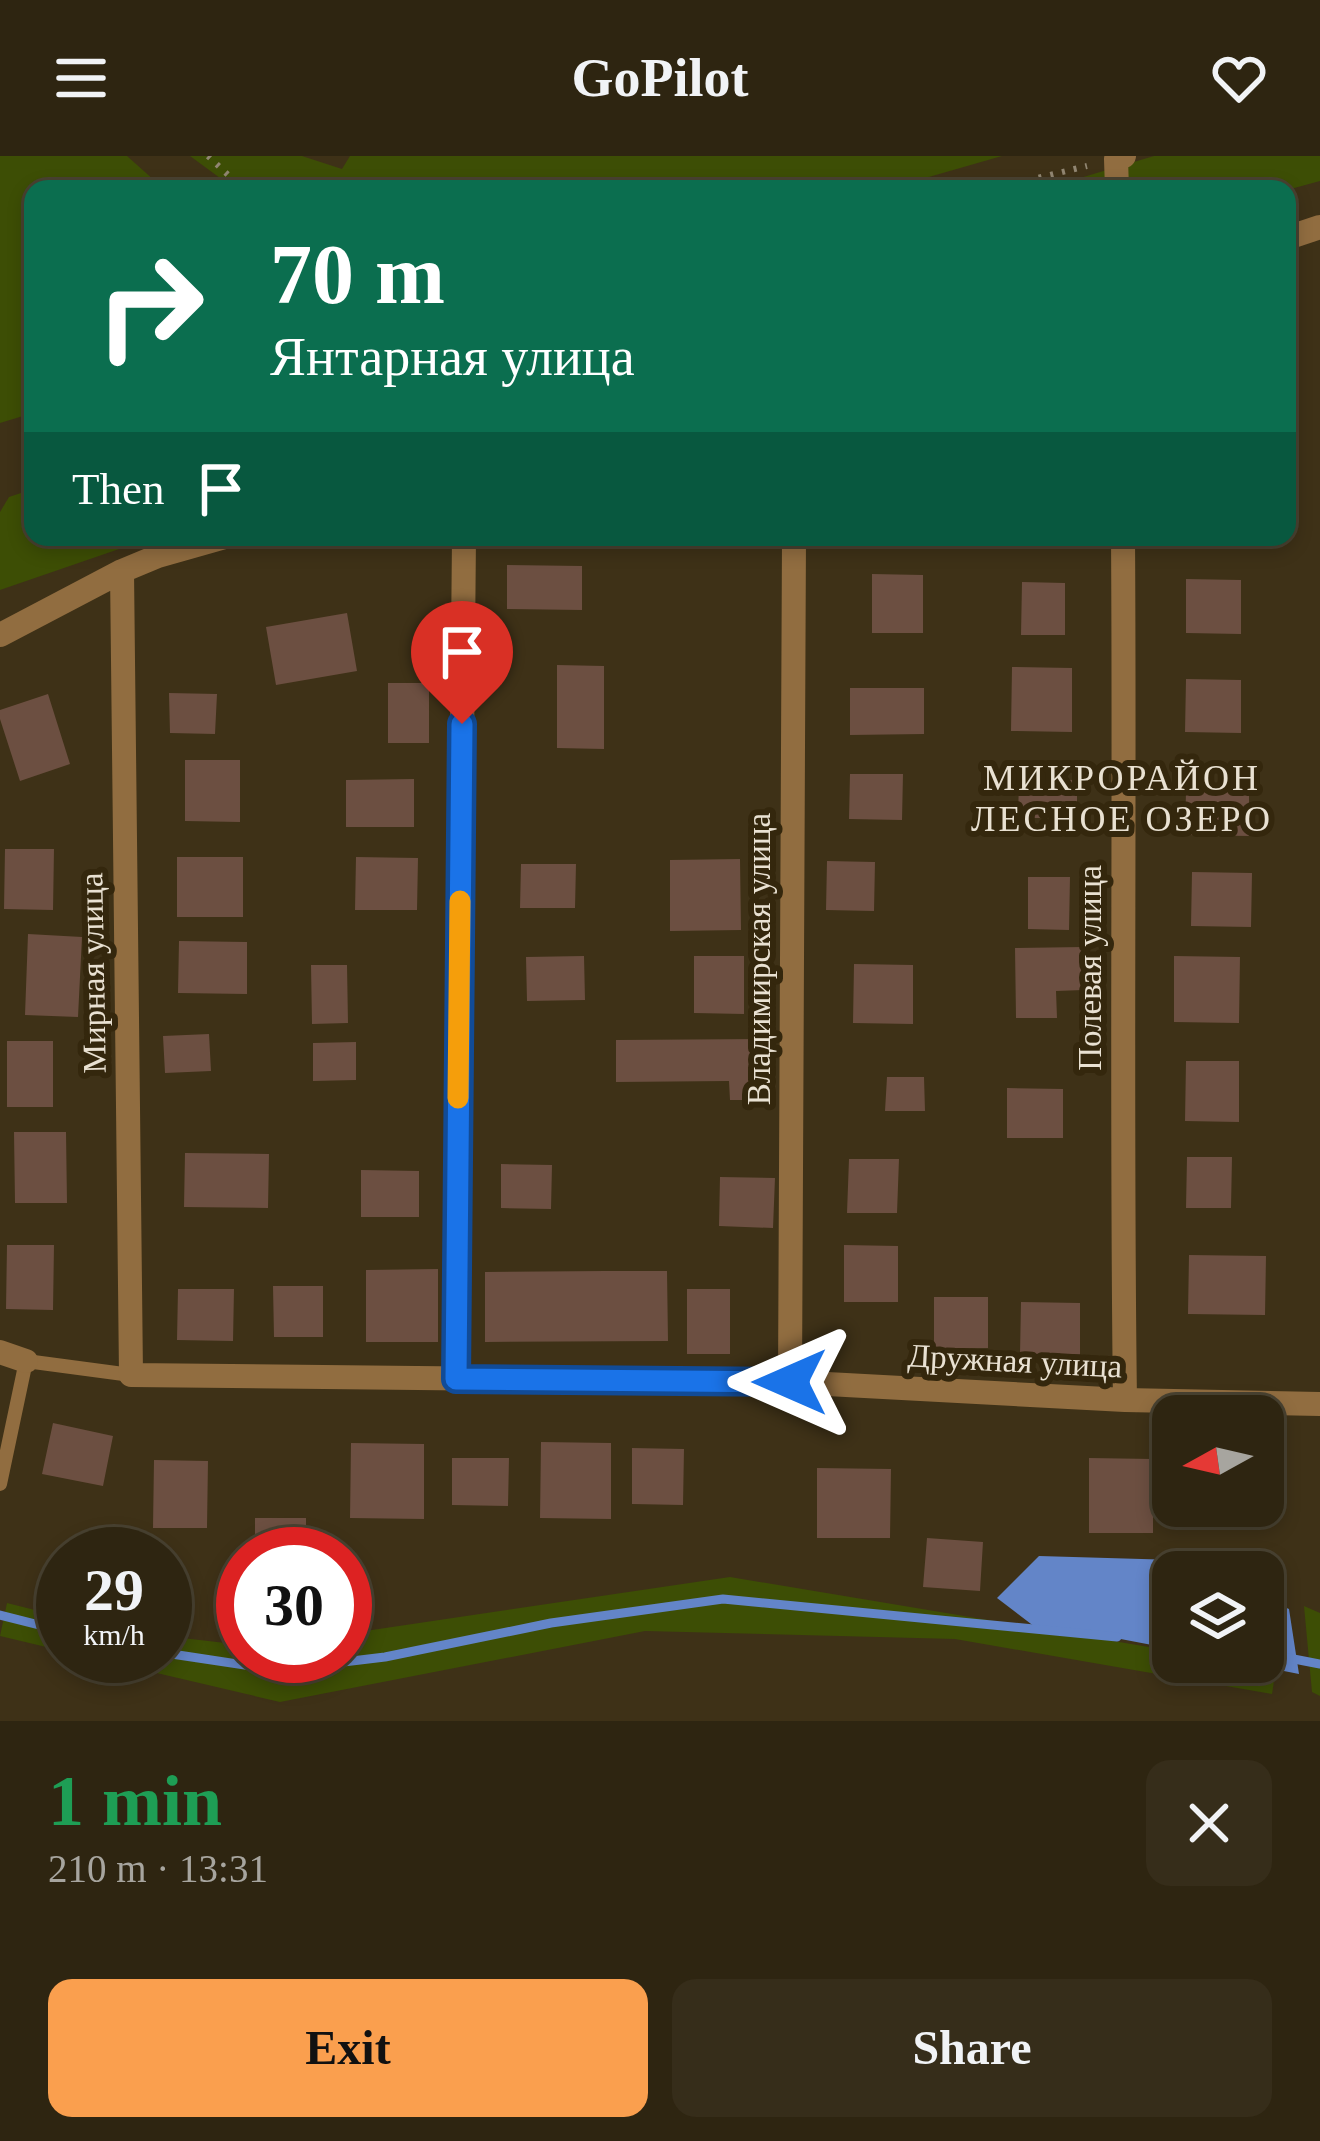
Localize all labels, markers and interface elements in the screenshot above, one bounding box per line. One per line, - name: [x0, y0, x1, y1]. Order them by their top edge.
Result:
- icon: menu: [48, 45, 114, 111]
- icon: heart: [1206, 45, 1272, 111]
- text: GoPilot: [572, 48, 748, 108]
- icon: right: [72, 228, 228, 384]
- text: 70 m: [270, 228, 445, 321]
- text: Янтарная улица: [270, 327, 635, 387]
- icon: arrive: [188, 456, 254, 522]
- text: Then: [72, 464, 164, 514]
- pin: [411, 601, 513, 724]
- icon: arrive: [429, 619, 495, 685]
- district label: МИКРОРАЙОН ЛЕСНОЕ ОЗЕРО: [971, 758, 1273, 839]
- street label: Владимирская улица: [741, 812, 777, 1105]
- street label: Полевая улица: [1072, 865, 1108, 1071]
- street label: Мирная улица: [73, 872, 113, 1074]
- position arrow: [727, 1319, 853, 1445]
- street label: Дружная улица: [907, 1337, 1123, 1385]
- north arrow: [1152, 1395, 1284, 1527]
- map controls: [1152, 1395, 1284, 1683]
- speed limit sign: 30: [216, 1527, 372, 1683]
- button: layers: [1152, 1551, 1284, 1683]
- text: 29: [84, 1557, 144, 1623]
- text: km/h: [83, 1618, 145, 1651]
- button: close: [1146, 1760, 1272, 1886]
- text: 1 min: [48, 1761, 222, 1841]
- text: 210 m · 13:31: [48, 1847, 268, 1890]
- button: Exit: [48, 1979, 648, 2117]
- button: Share: [672, 1979, 1272, 2117]

